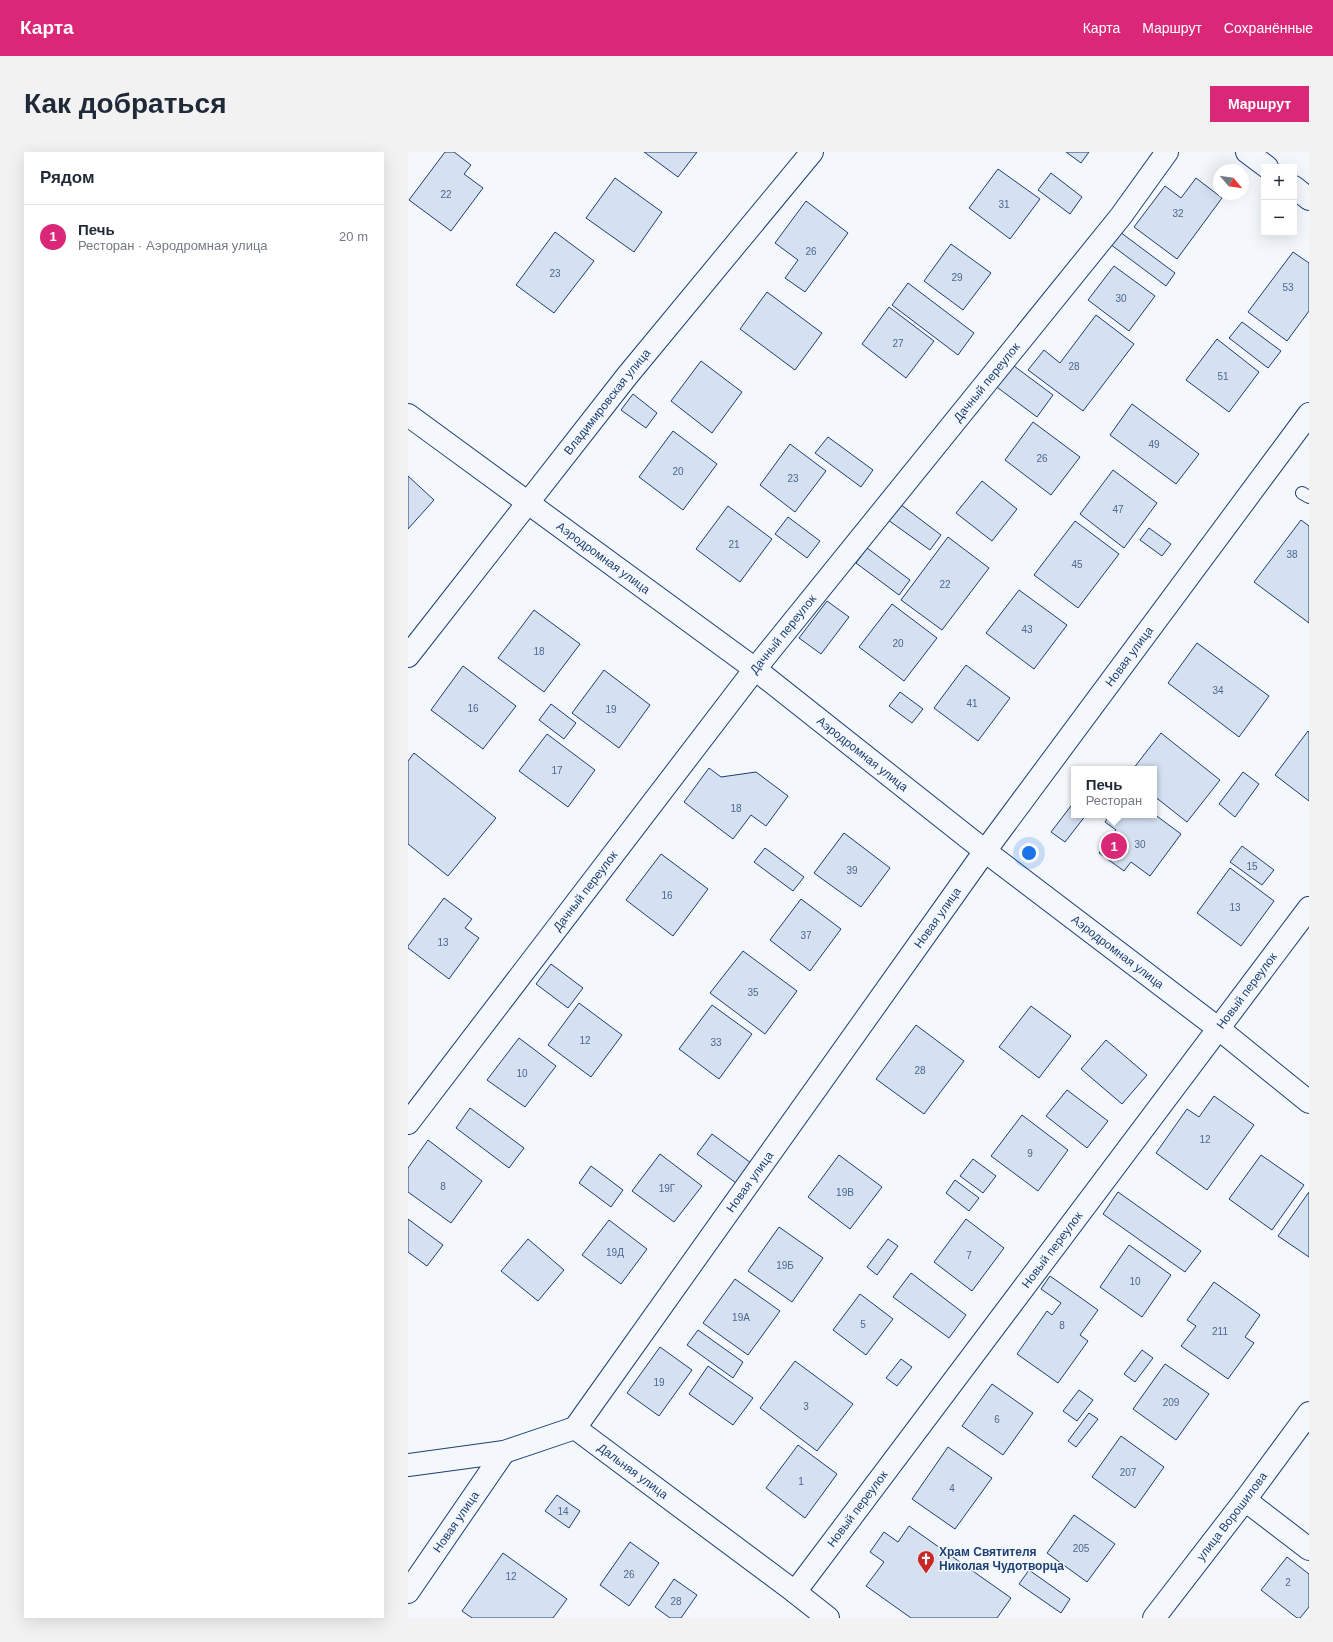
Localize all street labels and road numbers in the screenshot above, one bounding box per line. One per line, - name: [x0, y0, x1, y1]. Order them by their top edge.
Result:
- street label: Дачный переулок: [951, 339, 1023, 425]
- street label: Владимировская улица: [561, 346, 654, 458]
- street label: Аэродромная улица: [554, 519, 653, 597]
- street label: Дачный переулок: [747, 591, 820, 677]
- street label: Новая улица: [1102, 623, 1156, 689]
- street label: Аэродромная улица: [814, 714, 911, 795]
- street label: Дачный переулок: [550, 847, 621, 934]
- street label: Новая улица: [911, 884, 964, 951]
- street label: Аэродромная улица: [1069, 912, 1167, 992]
- street label: Новый переулок: [1214, 949, 1280, 1032]
- street label: Новая улица: [724, 1149, 776, 1215]
- street label: Новый переулок: [1019, 1208, 1086, 1291]
- street label: Дальняя улица: [595, 1440, 671, 1502]
- street label: Новый переулок: [824, 1467, 891, 1550]
- street label: улица Ворошилова: [1194, 1469, 1270, 1564]
- street label: Новая улица: [430, 1488, 482, 1555]

